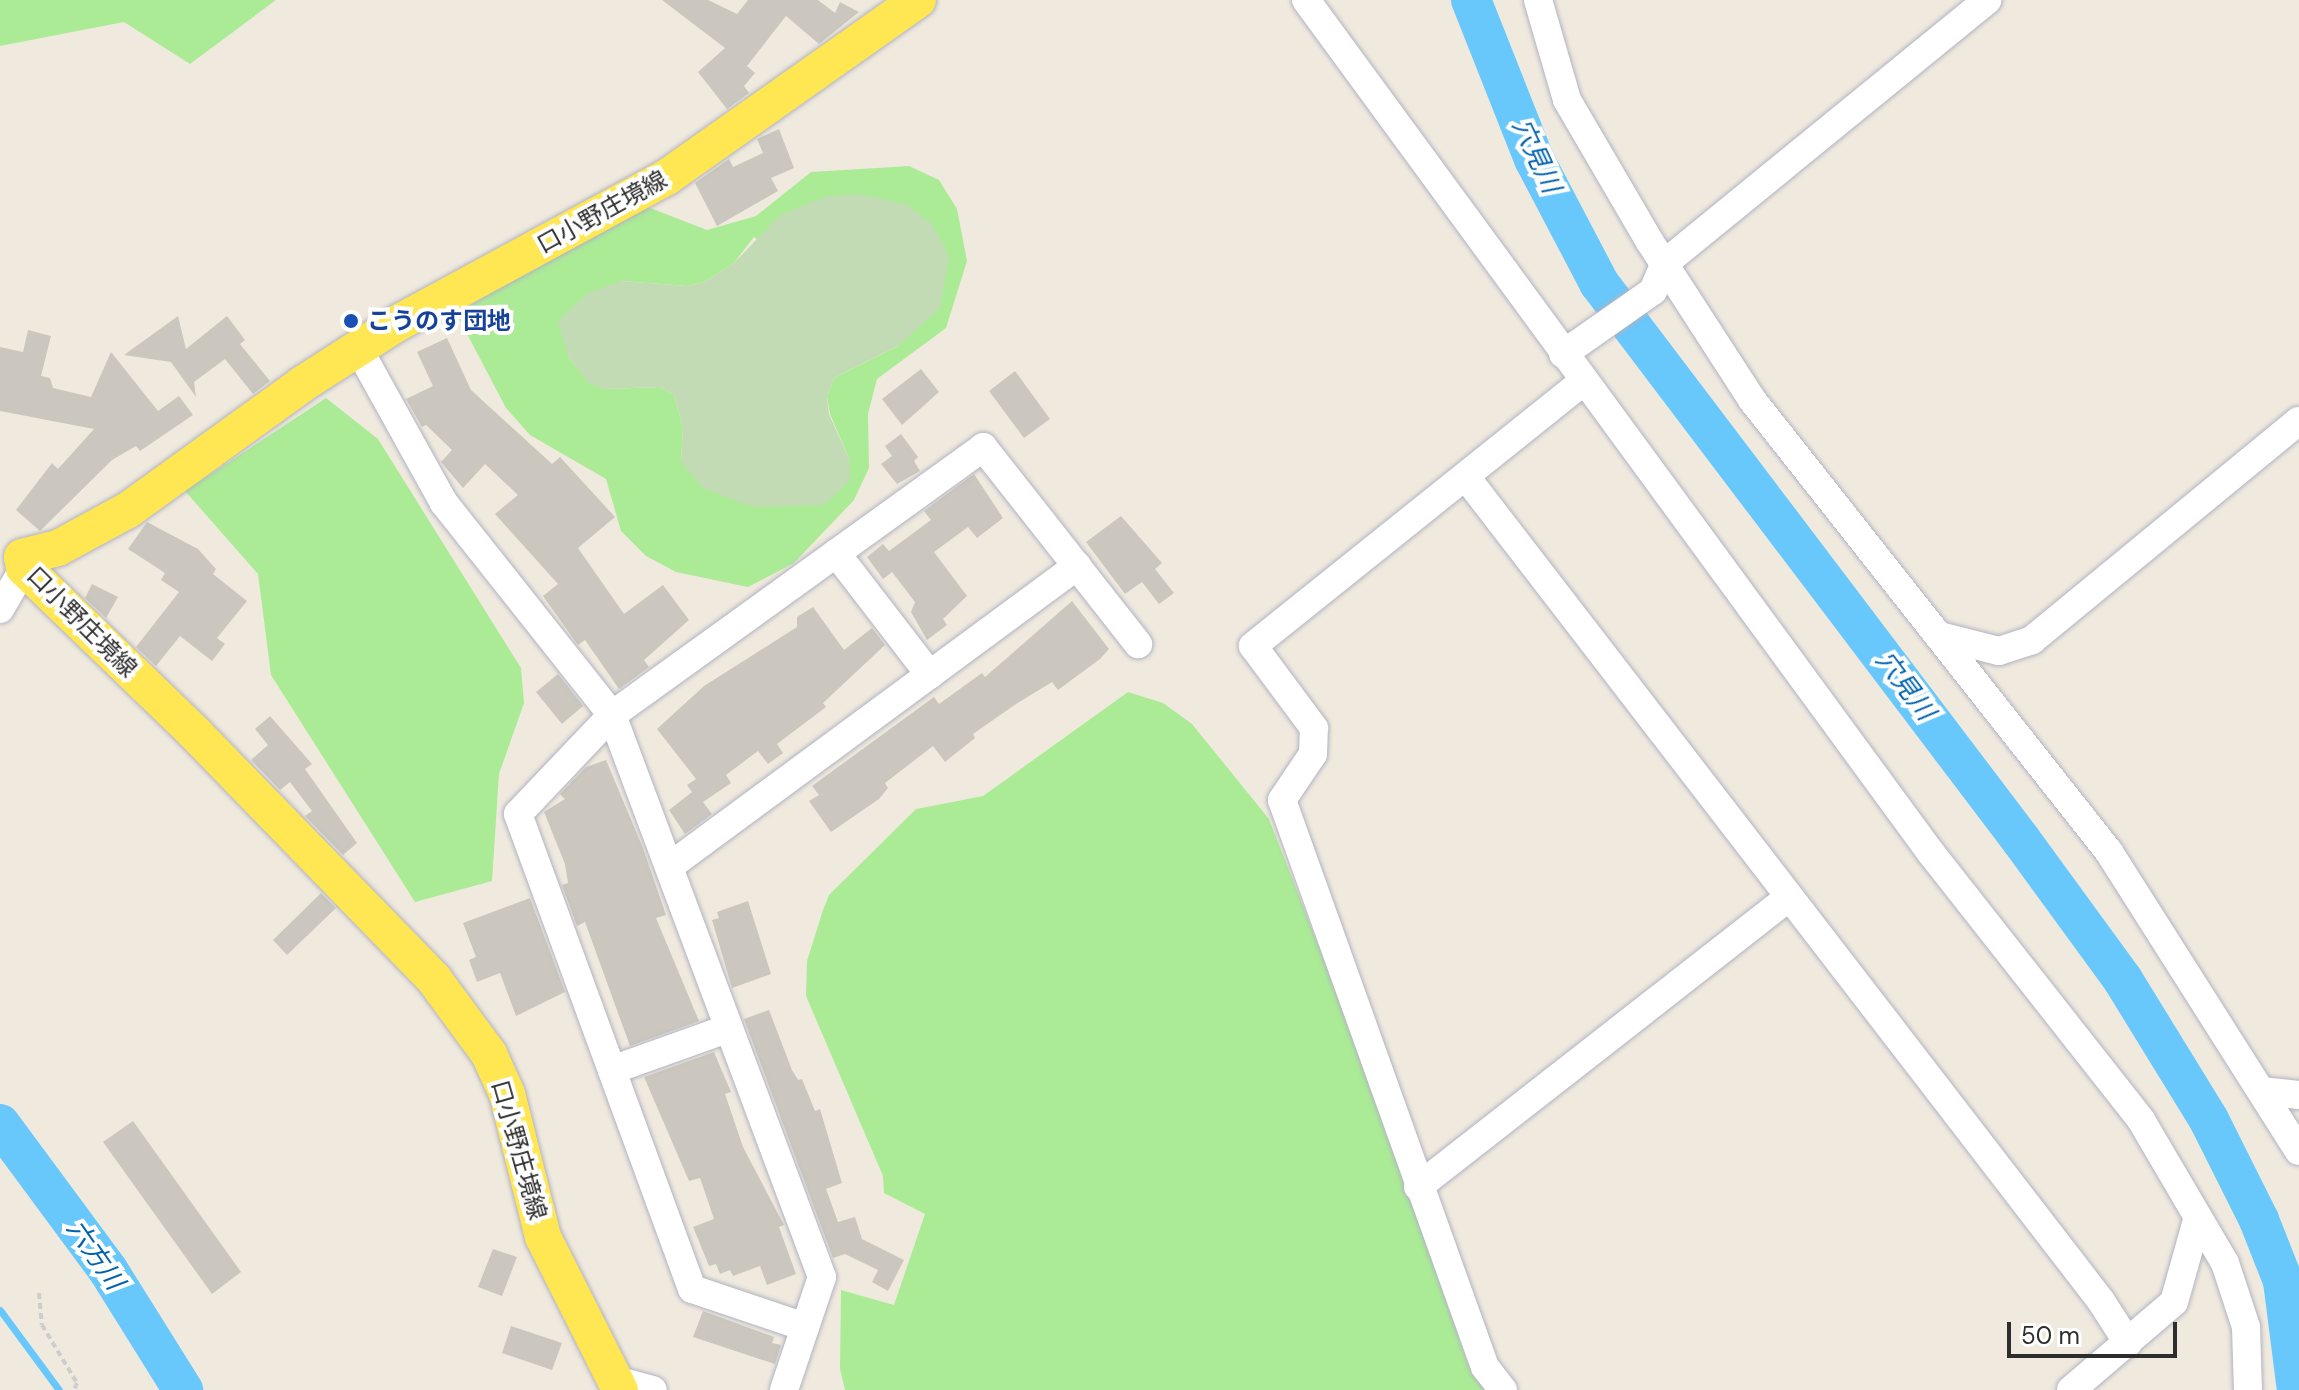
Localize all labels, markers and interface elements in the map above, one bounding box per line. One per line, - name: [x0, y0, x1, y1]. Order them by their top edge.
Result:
- water label: 穴見川: [1505, 114, 1567, 198]
- street label: 口小野庄境線: [532, 164, 672, 260]
- place label: こうのす団地: [367, 307, 511, 335]
- marker: こうのす団地: [342, 312, 360, 330]
- street label: 口小野庄境線: [21, 561, 143, 683]
- water label: 穴見川: [1869, 645, 1941, 727]
- street label: 口小野庄境線: [485, 1077, 553, 1223]
- water label: 六方川: [60, 1214, 130, 1296]
- scale bar: [2011, 1306, 2181, 1356]
- text: 50 m: [2021, 1320, 2080, 1351]

